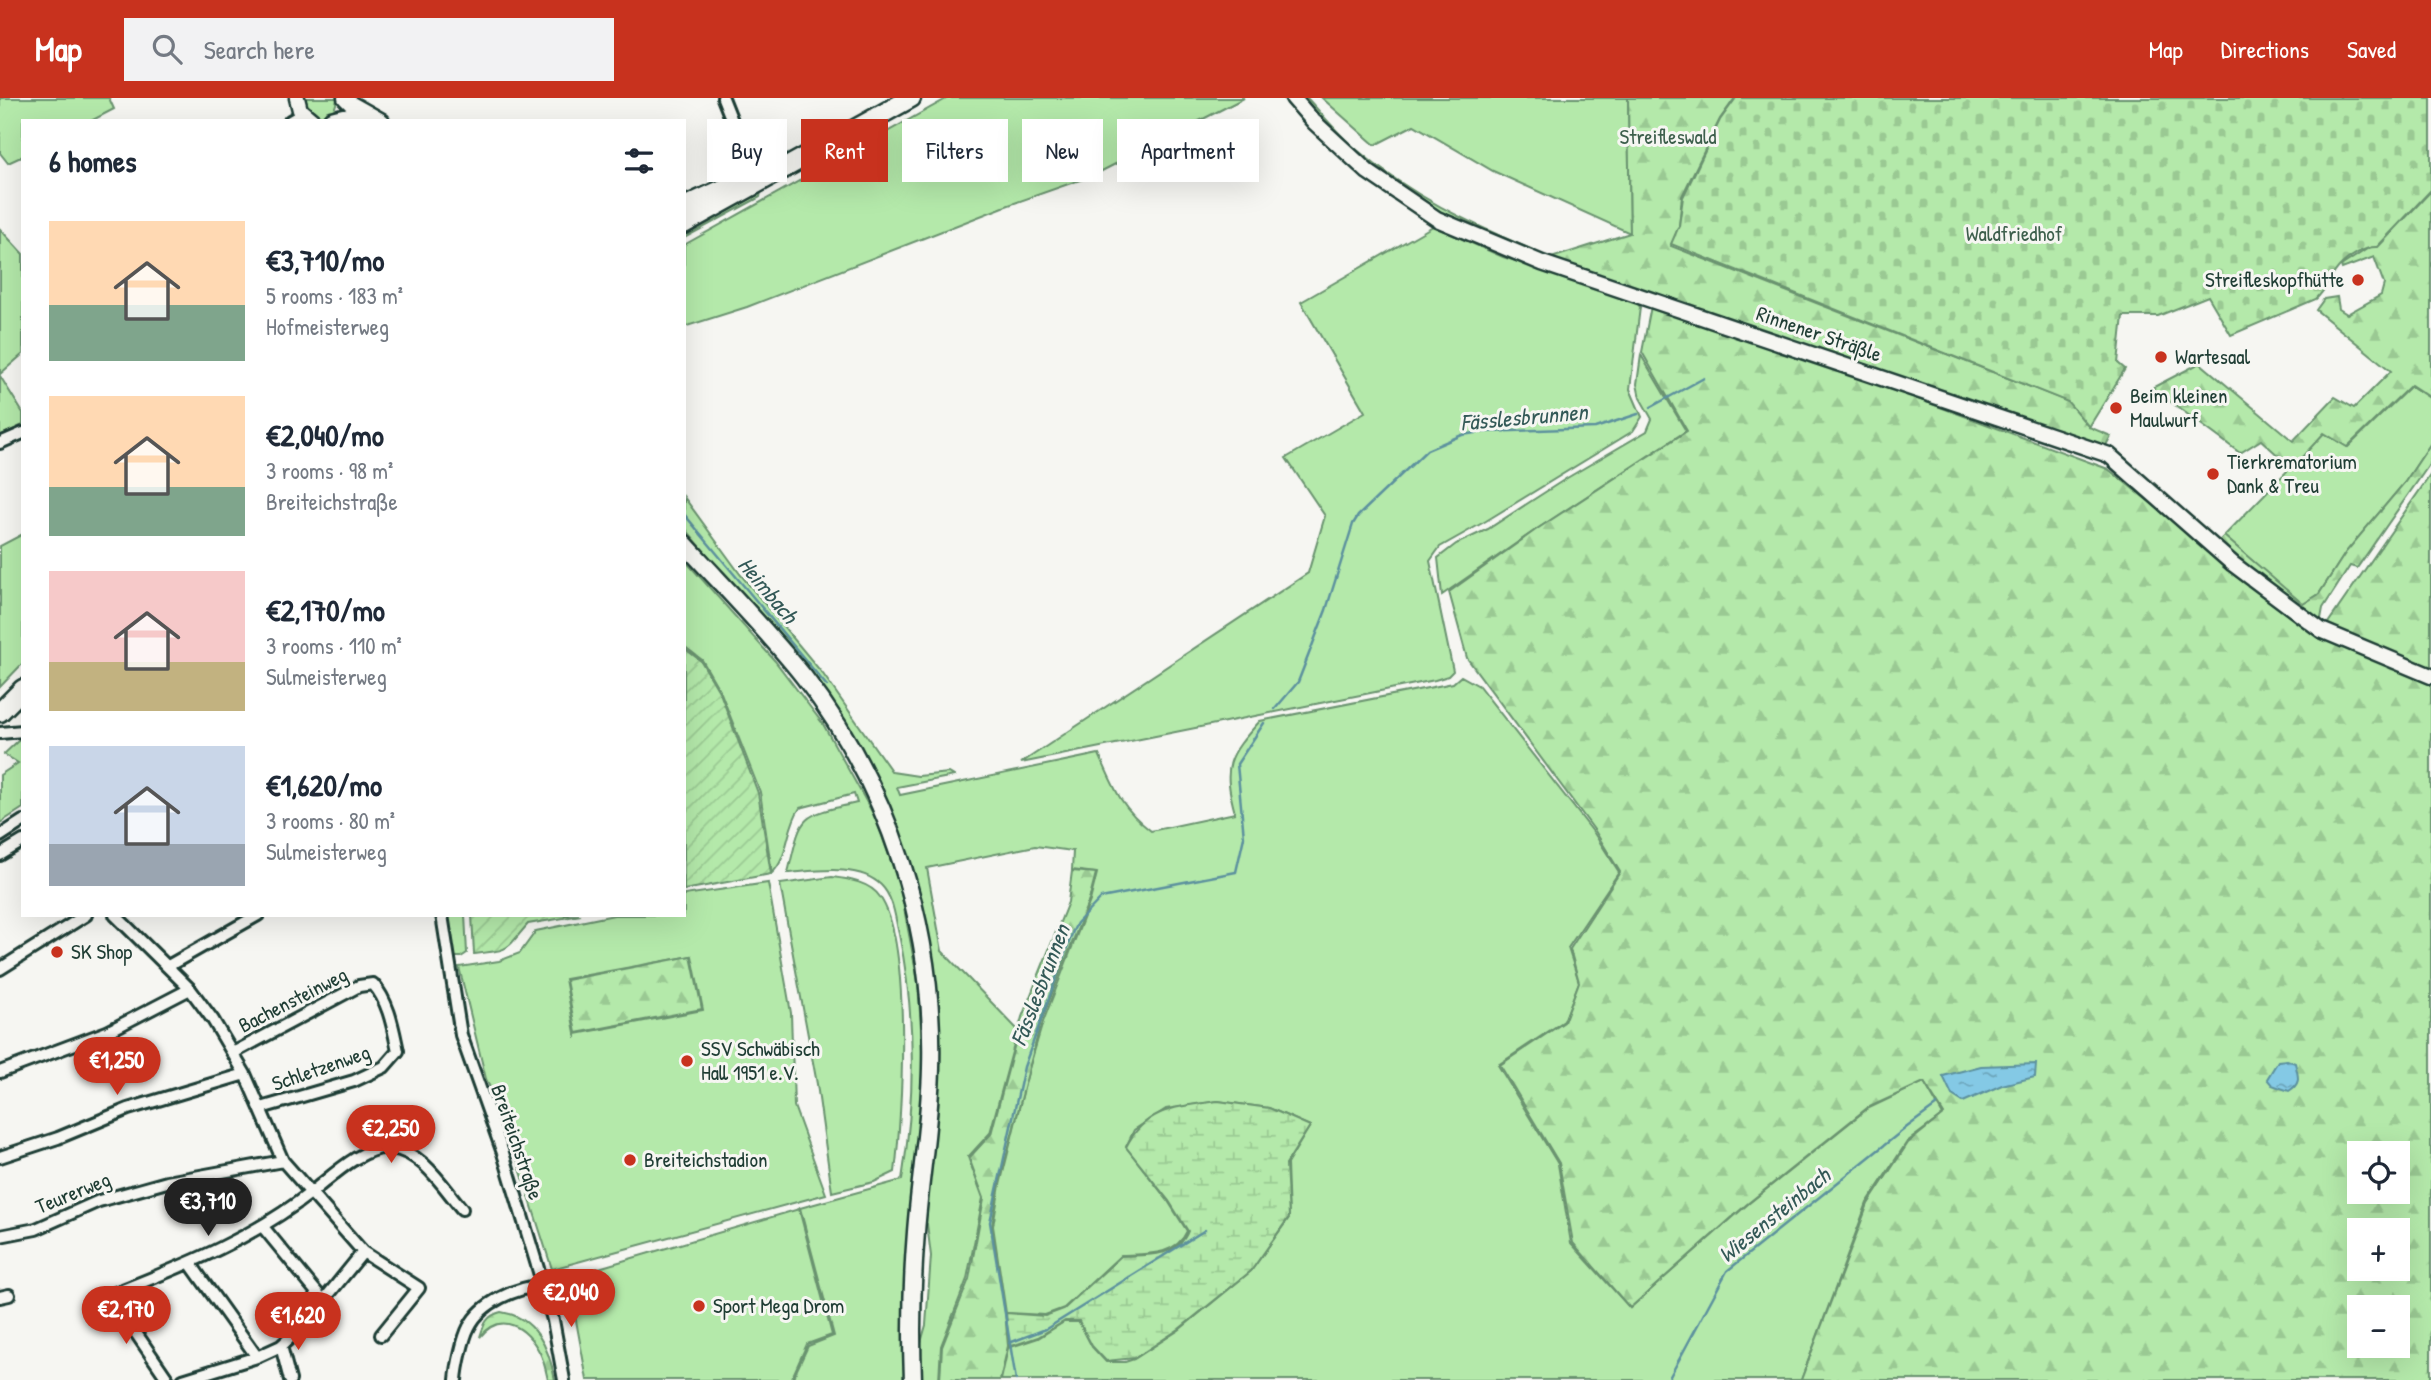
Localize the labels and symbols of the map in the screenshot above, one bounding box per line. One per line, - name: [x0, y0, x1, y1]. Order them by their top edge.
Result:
- park label: Streifleswald: [1620, 122, 1716, 151]
- park label: Waldfriedhof: [1966, 219, 2063, 248]
- place label: Streifleskopfhütte: [2205, 265, 2344, 294]
- marker: Streifleskopfhütte: [2350, 272, 2366, 288]
- street label: Rinnener Sträßle: [1753, 299, 1886, 368]
- place label: Wartesaal: [2175, 342, 2250, 371]
- marker: Wartesaal: [2153, 349, 2169, 365]
- place label: Beim kleinen Maulwurf: [2130, 381, 2228, 434]
- water label: Fässlesbrunnen: [1459, 395, 1590, 437]
- marker: Beim kleinen Maulwurf: [2108, 400, 2124, 416]
- place label: Tierkrematorium Dank & Treu: [2227, 447, 2357, 500]
- marker: Tierkrematorium Dank & Treu: [2205, 466, 2221, 482]
- water label: Heimbach: [732, 550, 806, 630]
- water label: Fässlesbrunnen: [1002, 918, 1077, 1050]
- place label: SK Shop: [71, 937, 132, 966]
- marker: SK Shop: [49, 944, 65, 960]
- street label: Bachensteinweg: [233, 960, 352, 1039]
- place label: SSV Schwäbisch Hall 1951 e.V.: [701, 1034, 820, 1087]
- street label: Schletzenweg: [268, 1037, 374, 1098]
- pin: €1,250: [60, 1038, 174, 1097]
- marker: SSV Schwäbisch Hall 1951 e.V.: [679, 1053, 695, 1069]
- street label: Breiteichstraße: [484, 1080, 551, 1203]
- pin: €2,250: [334, 1105, 448, 1165]
- place label: Breiteichstadion: [644, 1145, 767, 1174]
- marker: Breiteichstadion: [622, 1152, 638, 1168]
- water label: Wiesensteinbach: [1711, 1159, 1837, 1269]
- street label: Teurerweg: [31, 1164, 115, 1221]
- pin: €3,710: [151, 1178, 265, 1238]
- pin: €2,040: [514, 1270, 628, 1329]
- pin: €2,170: [69, 1286, 183, 1346]
- place label: Sport Mega Drom: [713, 1291, 844, 1320]
- pin: €1,620: [241, 1292, 355, 1352]
- marker: Sport Mega Drom: [691, 1298, 707, 1314]

